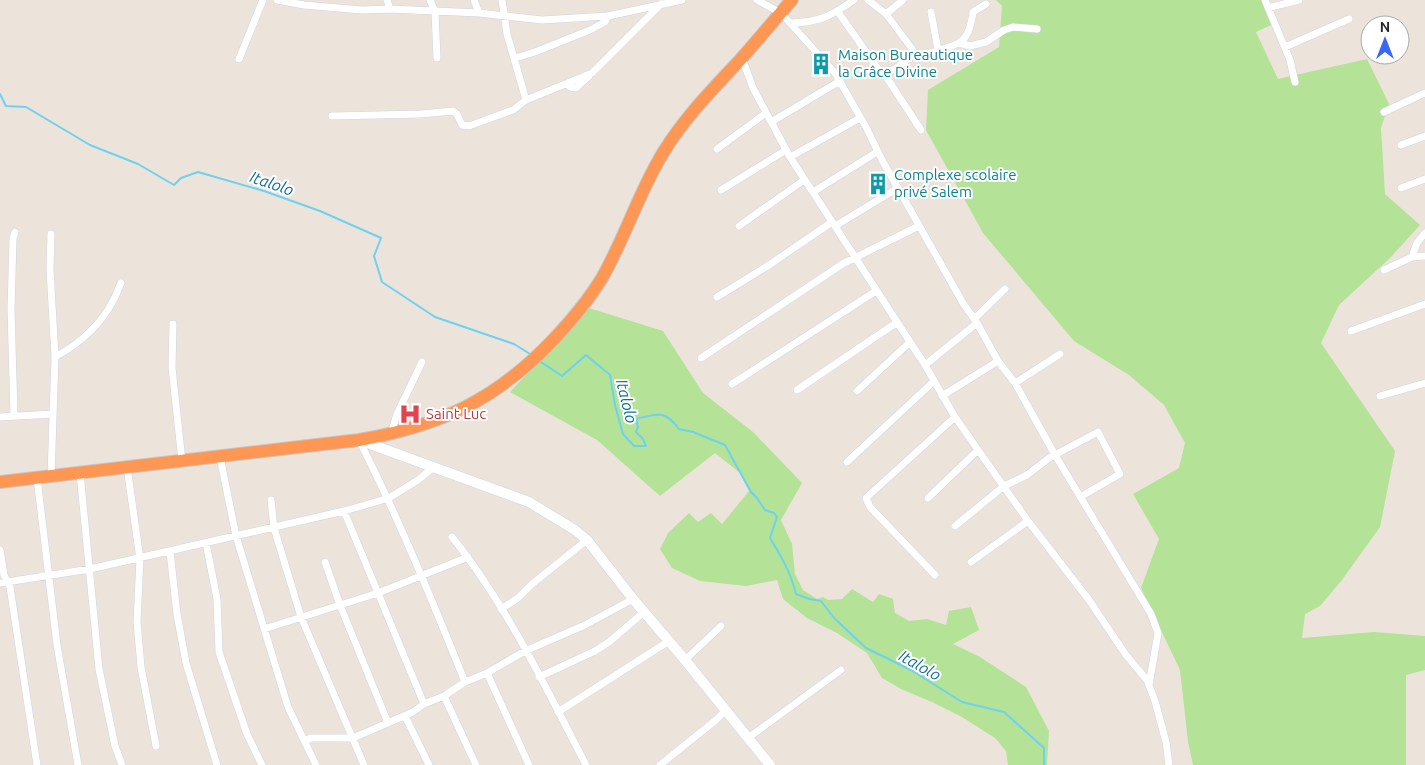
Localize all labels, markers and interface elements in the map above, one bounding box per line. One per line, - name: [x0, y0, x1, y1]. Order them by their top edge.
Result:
- north arrow: [1360, 15, 1410, 65]
- text: N: [1380, 19, 1390, 35]
- place label: Maison Bureautique la Grâce Divine: [838, 46, 973, 80]
- building icon: Maison Bureautique la Grâce Divine: [808, 51, 834, 77]
- place label: Complexe scolaire privé Salem: [894, 166, 1016, 200]
- water label: Italolo: [248, 167, 297, 199]
- building icon: Complexe scolaire privé Salem: [865, 171, 891, 197]
- water label: Italolo: [613, 377, 641, 425]
- hospital icon: Saint Luc: [397, 401, 423, 427]
- place label: Saint Luc: [426, 405, 486, 422]
- water label: Italolo: [896, 646, 944, 684]

